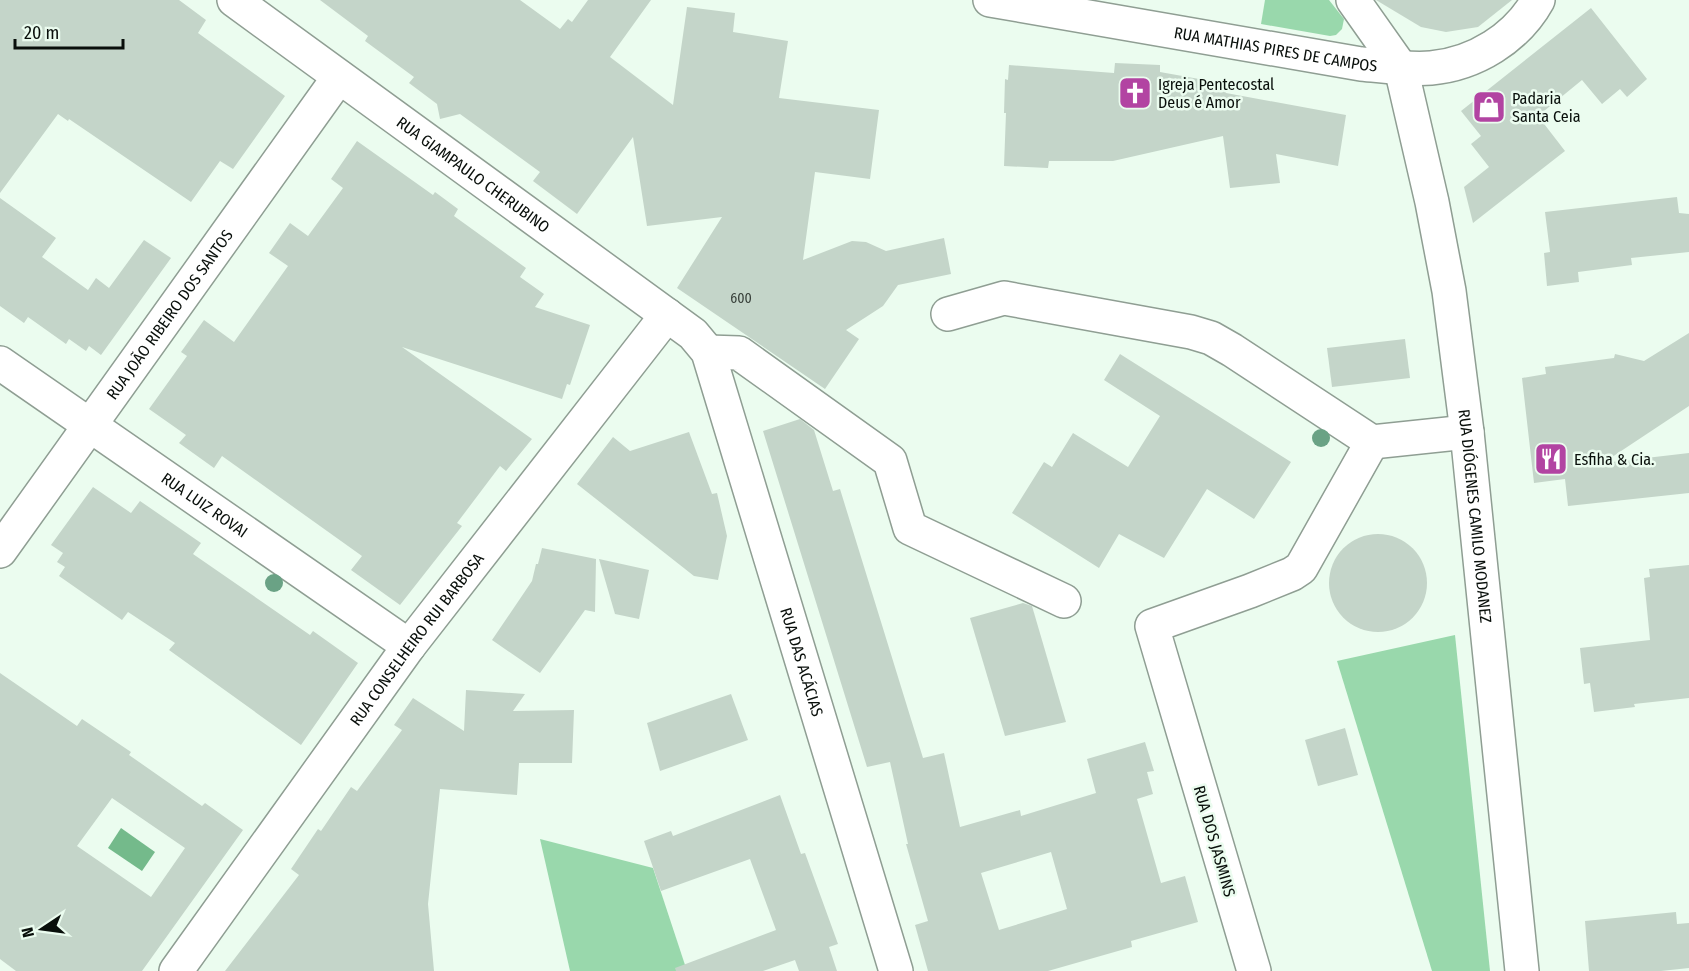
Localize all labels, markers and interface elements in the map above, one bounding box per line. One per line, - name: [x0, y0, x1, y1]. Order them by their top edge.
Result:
- scale bar: [15, 12, 123, 50]
- text: 20 m: [24, 22, 59, 44]
- street label: RUA MATHIAS PIRES DE CAMPOS: [1173, 23, 1378, 76]
- church icon: Igreja Pentecostal Deus é Amor: [1117, 75, 1153, 111]
- place label: Igreja Pentecostal Deus é Amor: [1158, 75, 1274, 112]
- shop icon: Padaria Santa Ceia: [1471, 89, 1507, 125]
- place label: Padaria Santa Ceia: [1512, 89, 1581, 126]
- street label: RUA GIAMPAULO CHERUBINO: [393, 113, 553, 237]
- street label: RUA JOÃO RIBEIRO DOS SANTOS: [103, 226, 237, 403]
- house number: 600: [730, 290, 752, 307]
- street label: RUA DIÓGENES CAMILO MODANEZ: [1454, 408, 1495, 624]
- restaurant icon: Esfiha & Cia.: [1533, 441, 1569, 477]
- place label: Esfiha & Cia.: [1574, 450, 1654, 469]
- street label: RUA LUIZ ROVAI: [158, 469, 251, 542]
- street label: RUA CONSELHEIRO RUI BARBOSA: [346, 549, 488, 729]
- street label: RUA DAS ACÁCIAS: [776, 605, 827, 719]
- street label: RUA DOS JASMINS: [1190, 783, 1239, 899]
- north arrow: [12, 899, 72, 959]
- text: N: [18, 925, 38, 939]

